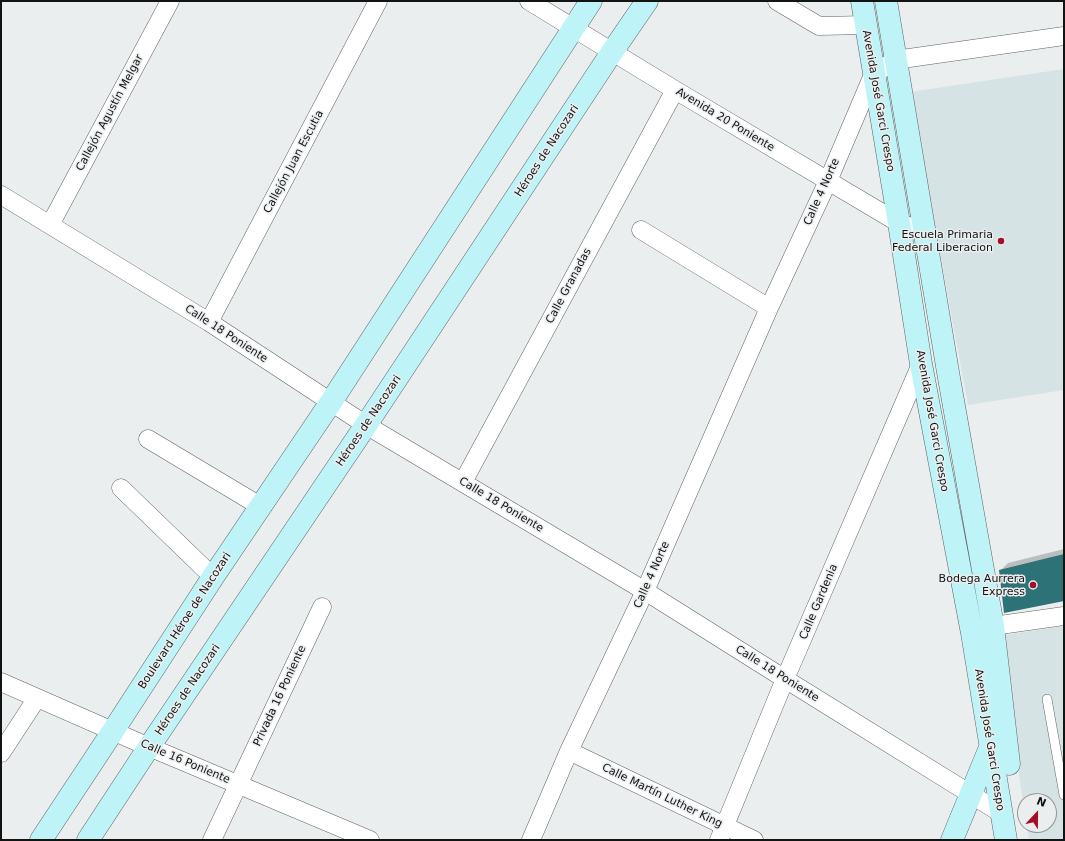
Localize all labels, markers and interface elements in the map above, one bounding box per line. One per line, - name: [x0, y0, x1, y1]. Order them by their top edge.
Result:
- street label: Avenida José Garci Crespo: [859, 29, 897, 173]
- street label: Callejón Agustín Melgar: [74, 52, 146, 174]
- street label: Avenida 20 Poniente: [673, 85, 777, 155]
- street label: Héroes de Nacozari: [512, 102, 582, 200]
- street label: Callejón Juan Escutia: [261, 108, 327, 216]
- street label: Calle 4 Norte: [801, 156, 843, 228]
- place label: Escuela Primaria Federal Liberacion: [892, 228, 993, 254]
- marker: Escuela Primaria Federal Liberacion: [996, 236, 1006, 246]
- street label: Calle Granadas: [544, 246, 594, 326]
- street label: Calle 18 Poniente: [182, 302, 270, 366]
- street label: Avenida José Garci Crespo: [913, 349, 951, 493]
- street label: Héroes de Nacozari: [334, 373, 404, 469]
- street label: Calle 18 Poniente: [456, 475, 546, 535]
- street label: Calle 4 Norte: [631, 539, 673, 611]
- street label: Boulevard Héroe de Nacozari: [136, 550, 234, 692]
- street label: Calle Gardenia: [797, 562, 841, 642]
- place label: Bodega Aurrera Express: [939, 572, 1025, 598]
- marker: Bodega Aurrera Express: [1028, 580, 1038, 590]
- street label: Héroes de Nacozari: [153, 642, 223, 738]
- street label: Privada 16 Poniente: [251, 643, 309, 749]
- street label: Calle 18 Poniente: [733, 643, 821, 705]
- street label: Avenida José Garci Crespo: [971, 668, 1007, 812]
- street label: Calle 16 Poniente: [138, 737, 232, 787]
- street label: Calle Martín Luther King: [600, 761, 724, 831]
- north arrow: [1017, 793, 1057, 833]
- text: N: [1035, 795, 1048, 810]

